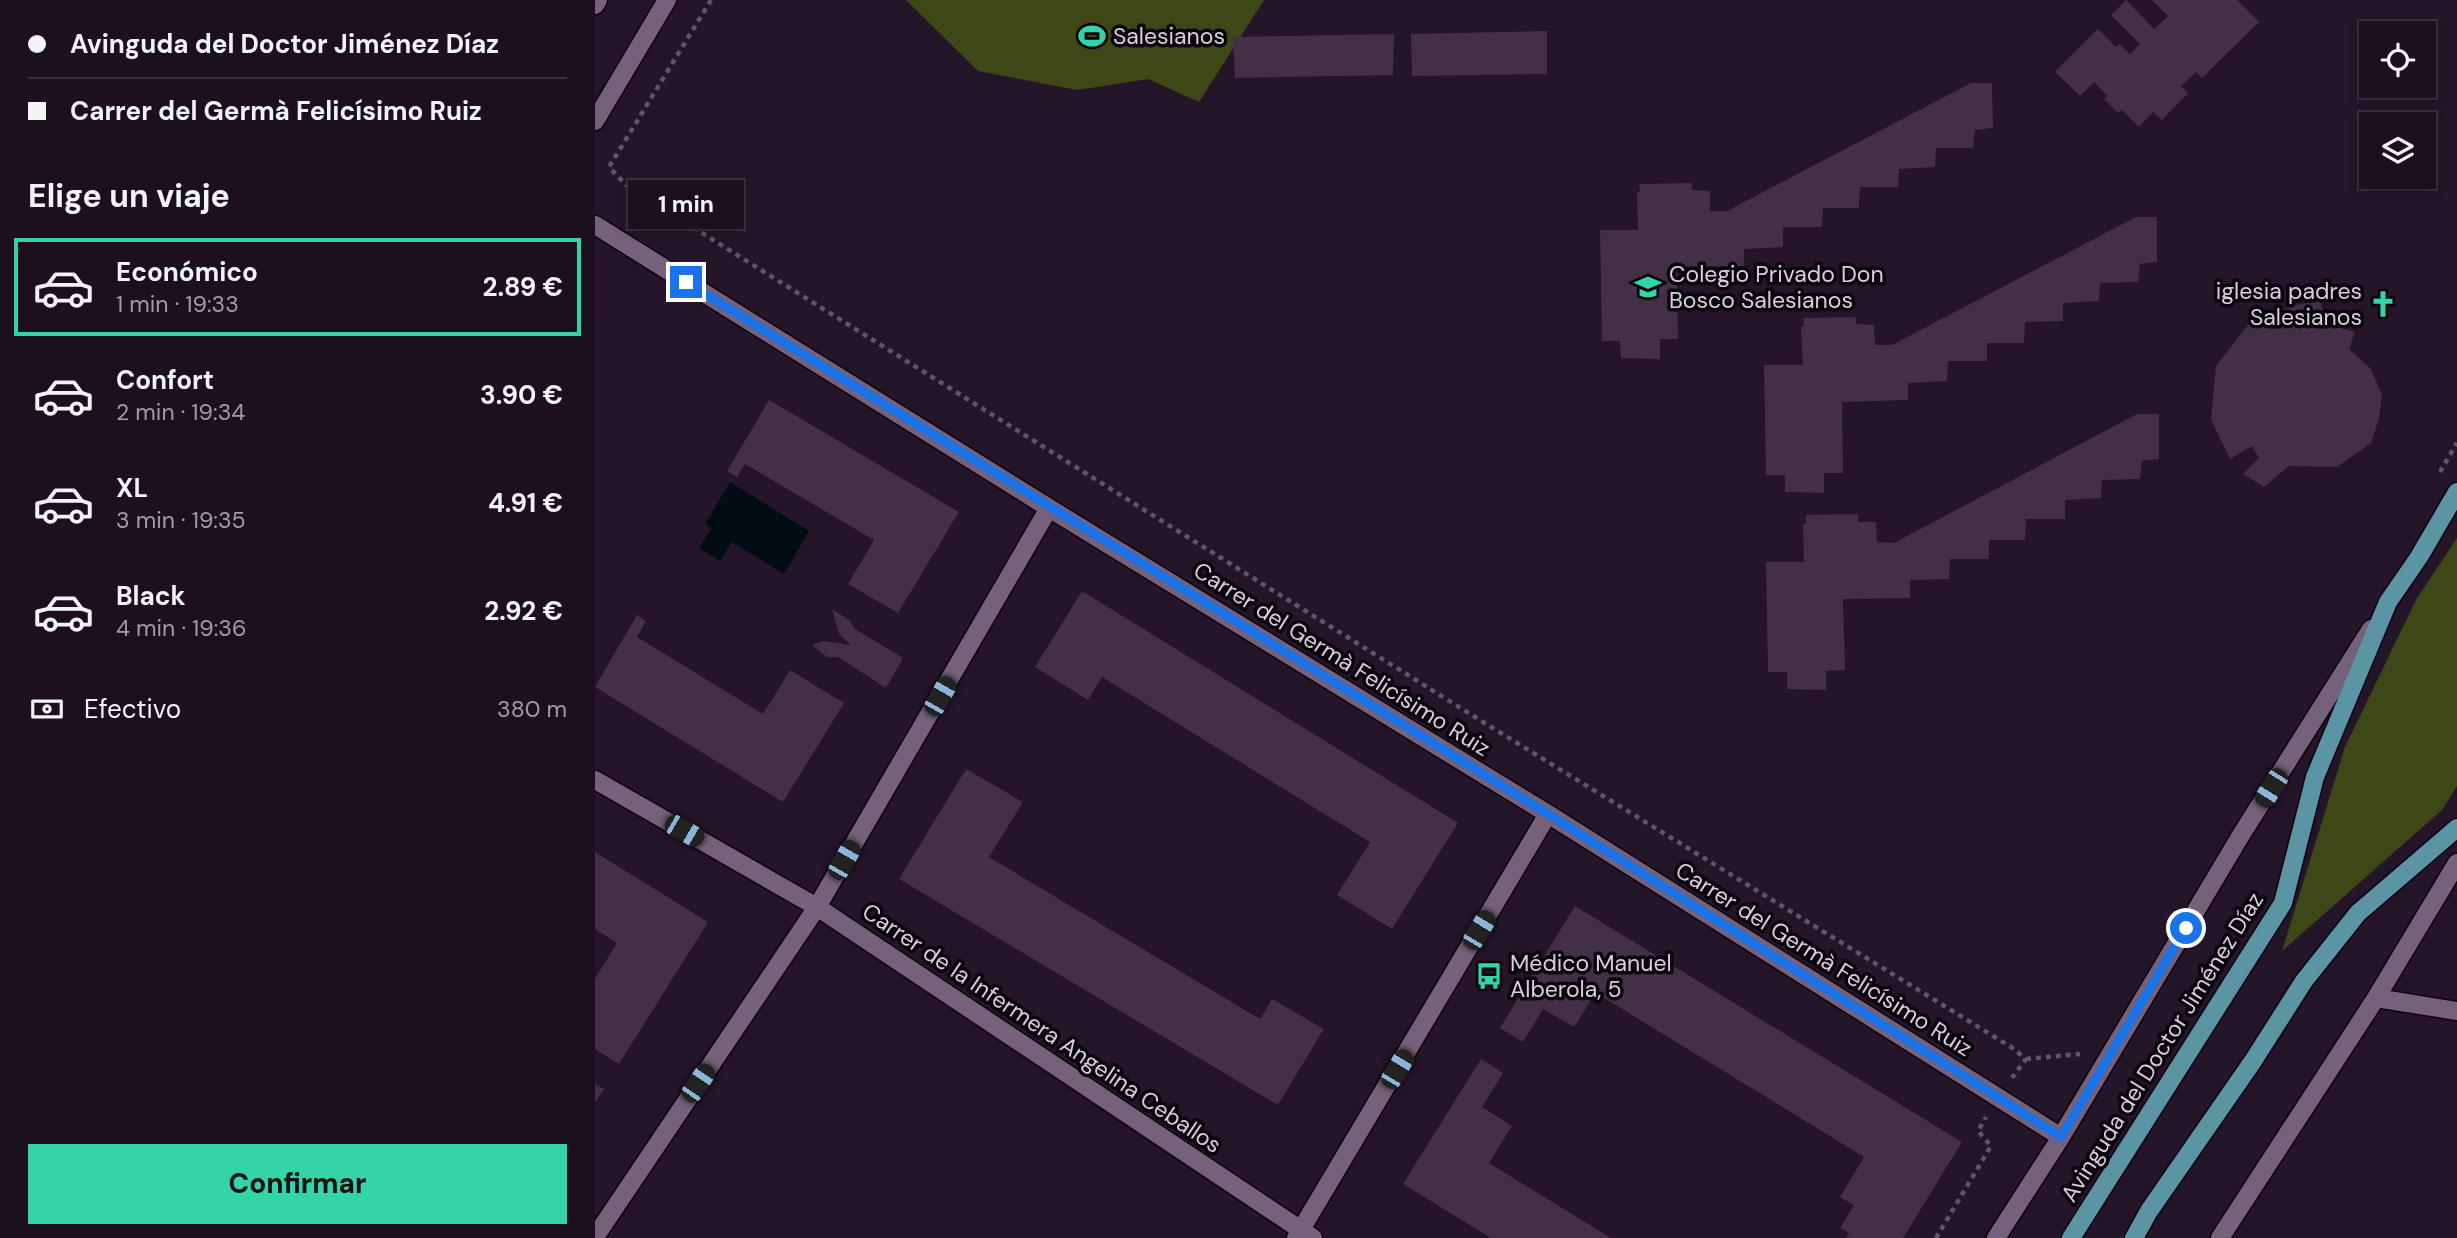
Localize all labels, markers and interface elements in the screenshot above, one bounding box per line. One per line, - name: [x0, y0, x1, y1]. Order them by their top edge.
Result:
- sports icon: Salesianos: [1077, 21, 1107, 51]
- place label: Salesianos: [1113, 21, 1225, 51]
- map controls: [2359, 21, 2436, 189]
- button: locate: [2359, 21, 2436, 98]
- text: Avinguda del Doctor Jiménez Díaz: [70, 27, 499, 61]
- text: Carrer del Germà Felicísimo Ruiz: [70, 94, 482, 128]
- button: layers: [2359, 112, 2436, 189]
- text: Elige un viaje: [28, 175, 230, 217]
- callout: 1 min: [628, 180, 744, 230]
- text: 1 min: [658, 189, 714, 219]
- text: Económico: [116, 255, 258, 289]
- icon: car: [32, 256, 95, 319]
- place label: Colegio Privado Don Bosco Salesianos: [1669, 259, 1884, 315]
- route end: [670, 266, 702, 298]
- text: 2.89 €: [482, 270, 563, 304]
- school or university icon: Colegio Privado Don Bosco Salesianos: [1633, 272, 1663, 302]
- place label: iglesia padres Salesianos: [2216, 276, 2362, 332]
- text: 1 min · 19:33: [116, 289, 239, 319]
- church icon: iglesia padres Salesianos: [2368, 289, 2398, 319]
- text: Confort: [116, 363, 214, 397]
- icon: car: [32, 364, 95, 427]
- text: 3.90 €: [480, 378, 563, 412]
- text: 2 min · 19:34: [116, 397, 245, 427]
- text: XL: [116, 471, 148, 505]
- icon: car: [32, 472, 95, 535]
- text: 4.91 €: [488, 486, 563, 520]
- text: 3 min · 19:35: [116, 505, 246, 535]
- street label: Carrer del Germà Felicísimo Ruiz: [1188, 555, 1496, 763]
- text: Black: [116, 579, 186, 613]
- icon: car: [32, 580, 95, 643]
- text: 2.92 €: [484, 594, 563, 628]
- text: 4 min · 19:36: [116, 613, 246, 643]
- car: [921, 673, 960, 719]
- icon: cash: [28, 690, 66, 728]
- text: Efectivo: [84, 692, 181, 726]
- text: 380 m: [497, 694, 567, 724]
- car: [2251, 765, 2292, 811]
- car: [661, 811, 708, 851]
- car: [825, 837, 864, 883]
- street label: Carrer del Germà Felicísimo Ruiz: [1670, 855, 1978, 1063]
- street label: Avinguda del Doctor Jiménez Díaz: [2054, 887, 2270, 1207]
- street label: Carrer de la Infermera Angelina Ceballos: [857, 896, 1227, 1160]
- car: [1460, 907, 1499, 953]
- route start: [2170, 912, 2202, 944]
- place label: Médico Manuel Alberola, 5: [1510, 948, 1672, 1004]
- bus stop icon: Médico Manuel Alberola, 5: [1474, 961, 1504, 991]
- car: [1378, 1046, 1417, 1092]
- car: [678, 1060, 719, 1106]
- button: Confirmar: [28, 1144, 567, 1224]

